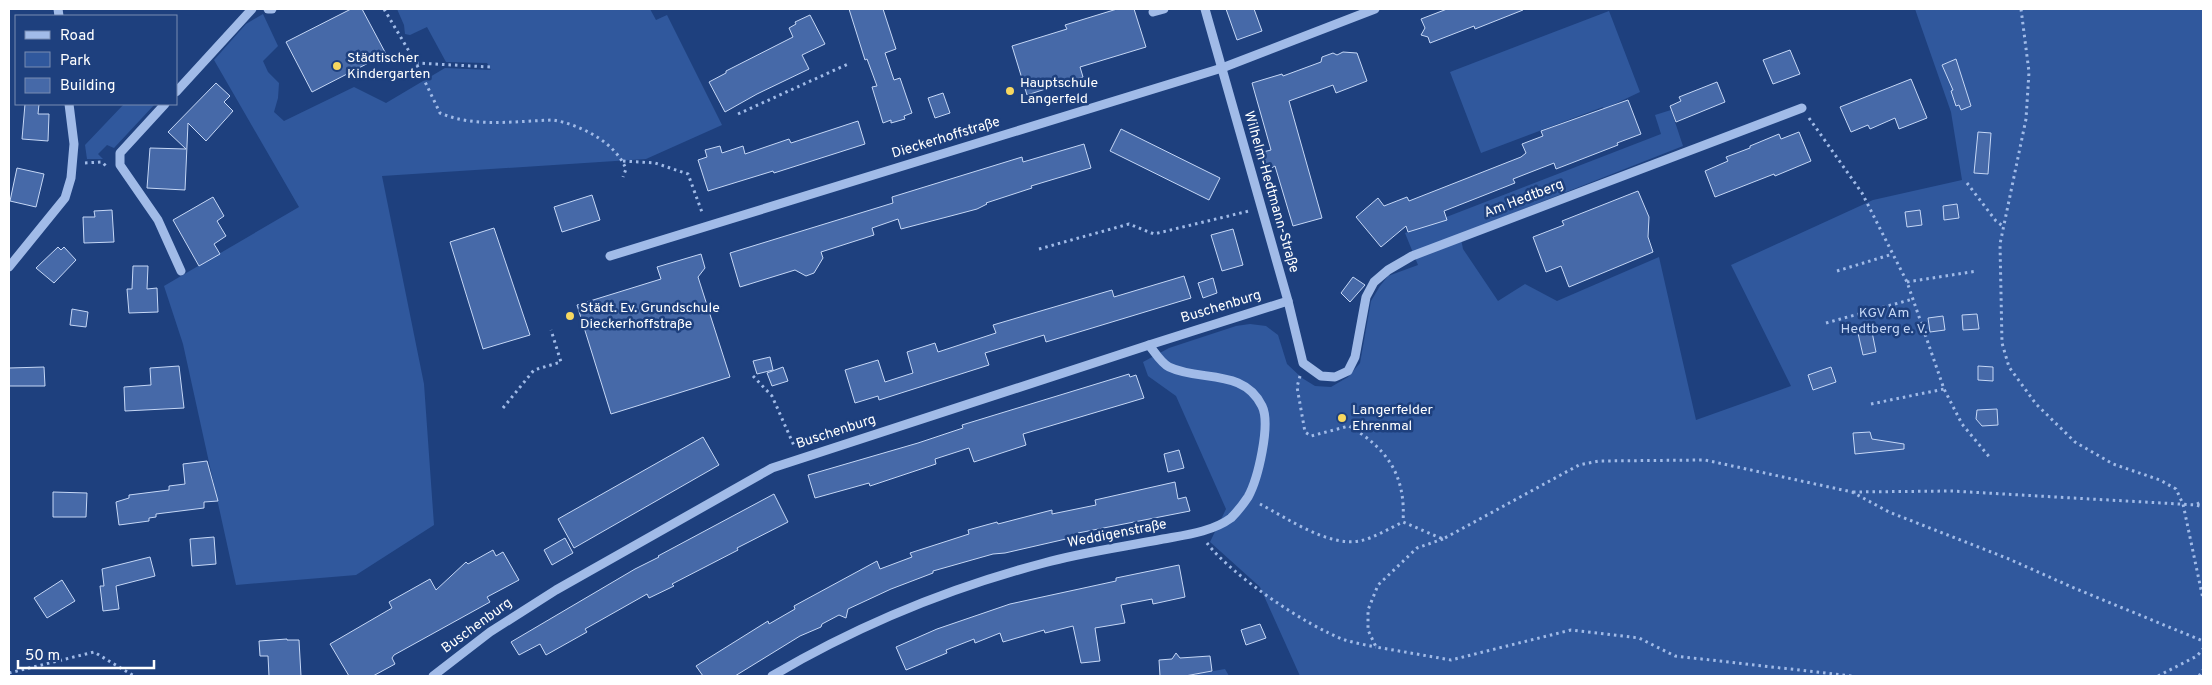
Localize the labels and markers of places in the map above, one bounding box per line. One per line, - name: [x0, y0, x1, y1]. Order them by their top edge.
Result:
- place label: Städtischer Kindergarten: [347, 50, 430, 83]
- marker: Städtischer Kindergarten: [331, 60, 343, 72]
- place label: Hauptschule Langerfeld: [1020, 75, 1098, 108]
- marker: Hauptschule Langerfeld: [1004, 85, 1016, 97]
- place label: Städt. Ev. Grundschule Dieckerhoffstraße: [580, 300, 720, 333]
- marker: Städt. Ev. Grundschule Dieckerhoffstraße: [564, 310, 576, 322]
- place label: Langerfelder Ehrenmal: [1352, 402, 1434, 435]
- marker: Langerfelder Ehrenmal: [1336, 412, 1348, 424]

